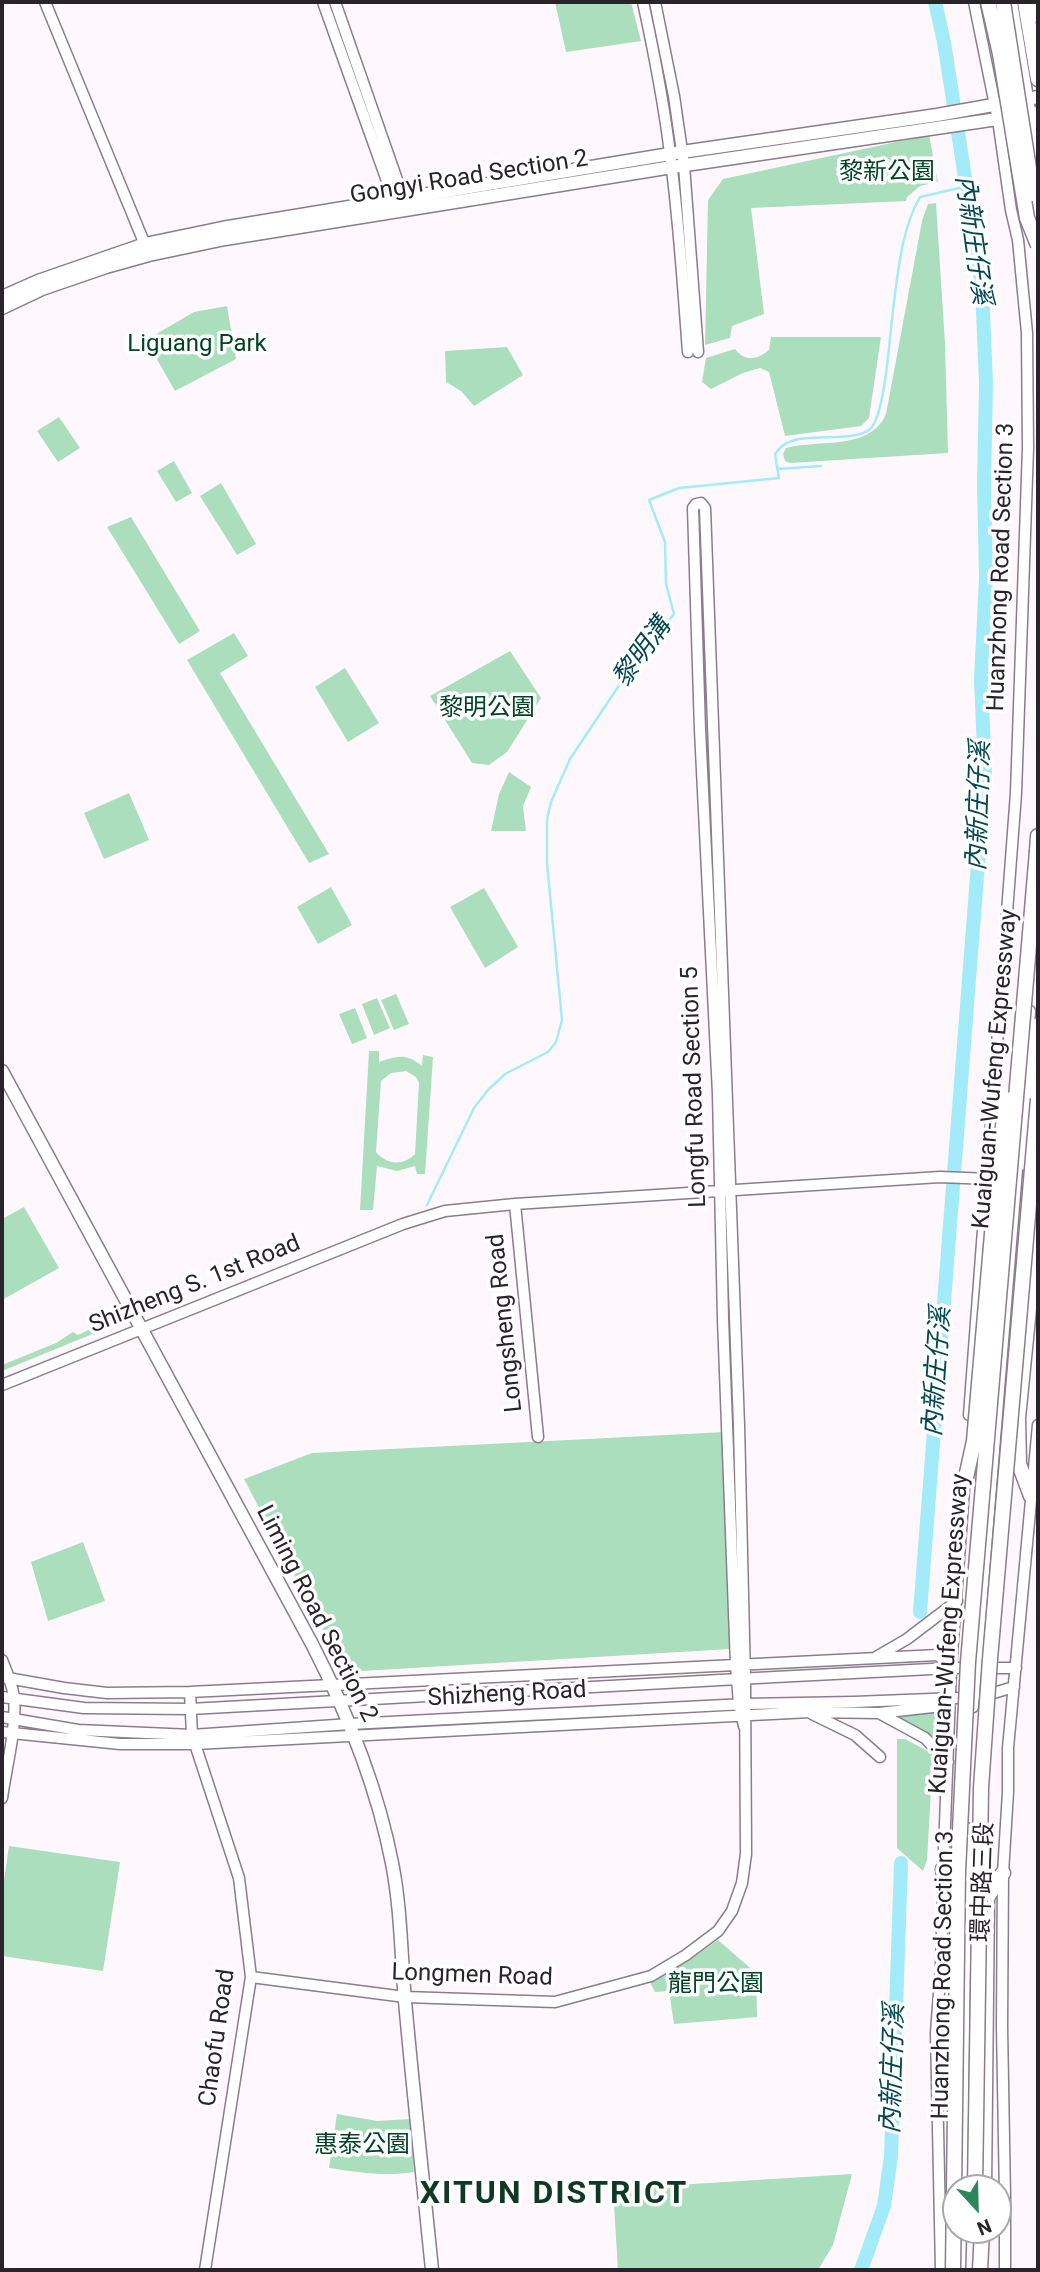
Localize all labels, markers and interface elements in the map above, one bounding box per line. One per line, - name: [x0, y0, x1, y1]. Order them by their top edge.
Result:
- street label: Gongyi Road Section 2: [348, 145, 590, 211]
- park label: 黎新公園: [839, 159, 935, 187]
- water label: 內新庄仔溪: [948, 173, 996, 307]
- park label: Liguang Park: [127, 331, 267, 359]
- street label: Huanzhong Road Section 3: [983, 422, 1021, 712]
- water label: 黎明溝: [607, 612, 679, 694]
- park label: 黎明公園: [439, 695, 535, 723]
- water label: 內新庄仔溪: [962, 740, 998, 872]
- street label: Kuaiguan-Wufeng Expressway: [968, 908, 1024, 1230]
- street label: Longfu Road Section 5: [676, 966, 714, 1208]
- street label: Shizheng S. 1st Road: [85, 1229, 305, 1341]
- street label: Longsheng Road: [482, 1232, 530, 1414]
- water label: 內新庄仔溪: [918, 1306, 958, 1438]
- street label: Kuaiguan-Wufeng Expressway: [924, 1473, 976, 1795]
- street label: Liming Road Section 2: [249, 1501, 383, 1727]
- street label: Shizheng Road: [427, 1676, 587, 1714]
- street label: 環中路三段: [968, 1822, 1000, 1942]
- street label: Huanzhong Road Section 3: [927, 1830, 961, 2120]
- street label: Longmen Road: [391, 1959, 553, 1993]
- street label: Chaofu Road: [194, 1968, 242, 2108]
- park label: 龍門公園: [668, 1971, 764, 1999]
- water label: 內新庄仔溪: [876, 2003, 912, 2135]
- park label: 惠泰公園: [314, 2132, 410, 2160]
- north arrow: [942, 2174, 1012, 2244]
- district label: XITUN DISTRICT: [421, 2176, 687, 2214]
- text: N: [974, 2214, 995, 2240]

